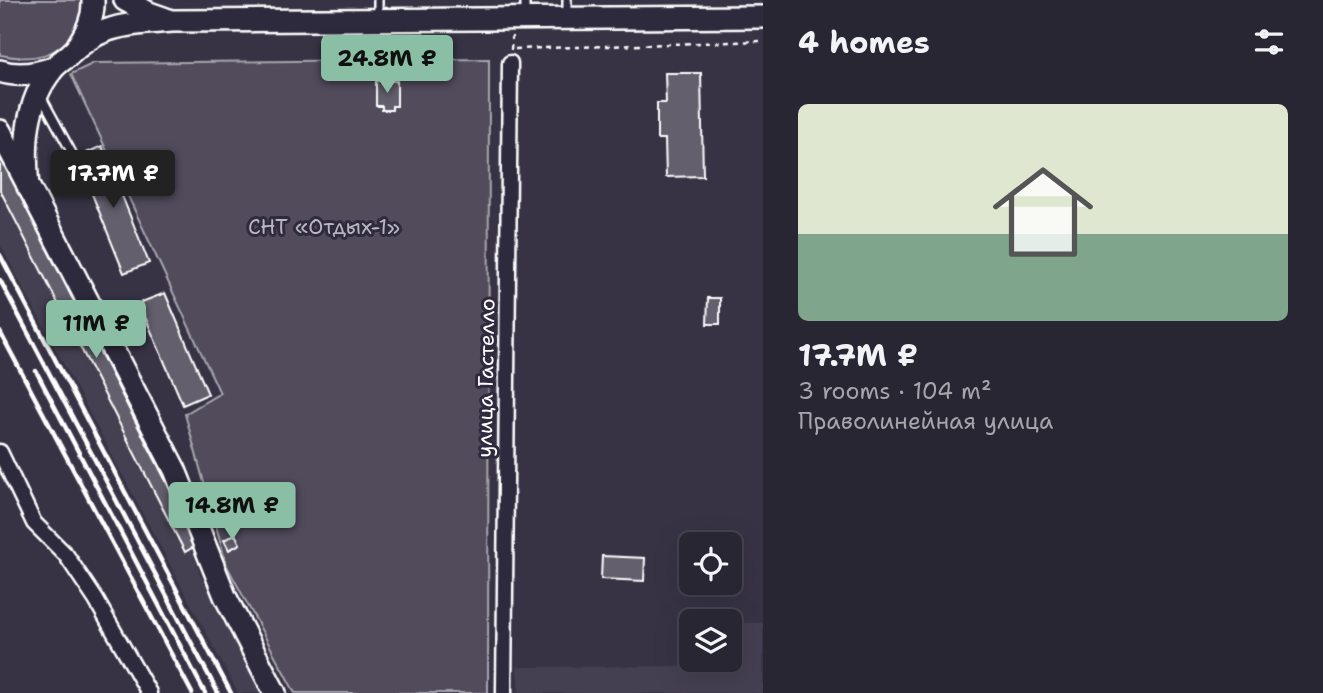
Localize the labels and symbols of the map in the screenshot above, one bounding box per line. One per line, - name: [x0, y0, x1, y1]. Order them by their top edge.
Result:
- pin: 24.8M ₽: [322, 36, 452, 95]
- pin: 17.7M ₽: [48, 150, 178, 210]
- park label: СНТ «Отдых-1»: [248, 213, 400, 241]
- street label: улица Гастелло: [471, 298, 501, 458]
- pin: 11M ₽: [47, 300, 145, 360]
- pin: 14.8M ₽: [167, 482, 297, 542]

